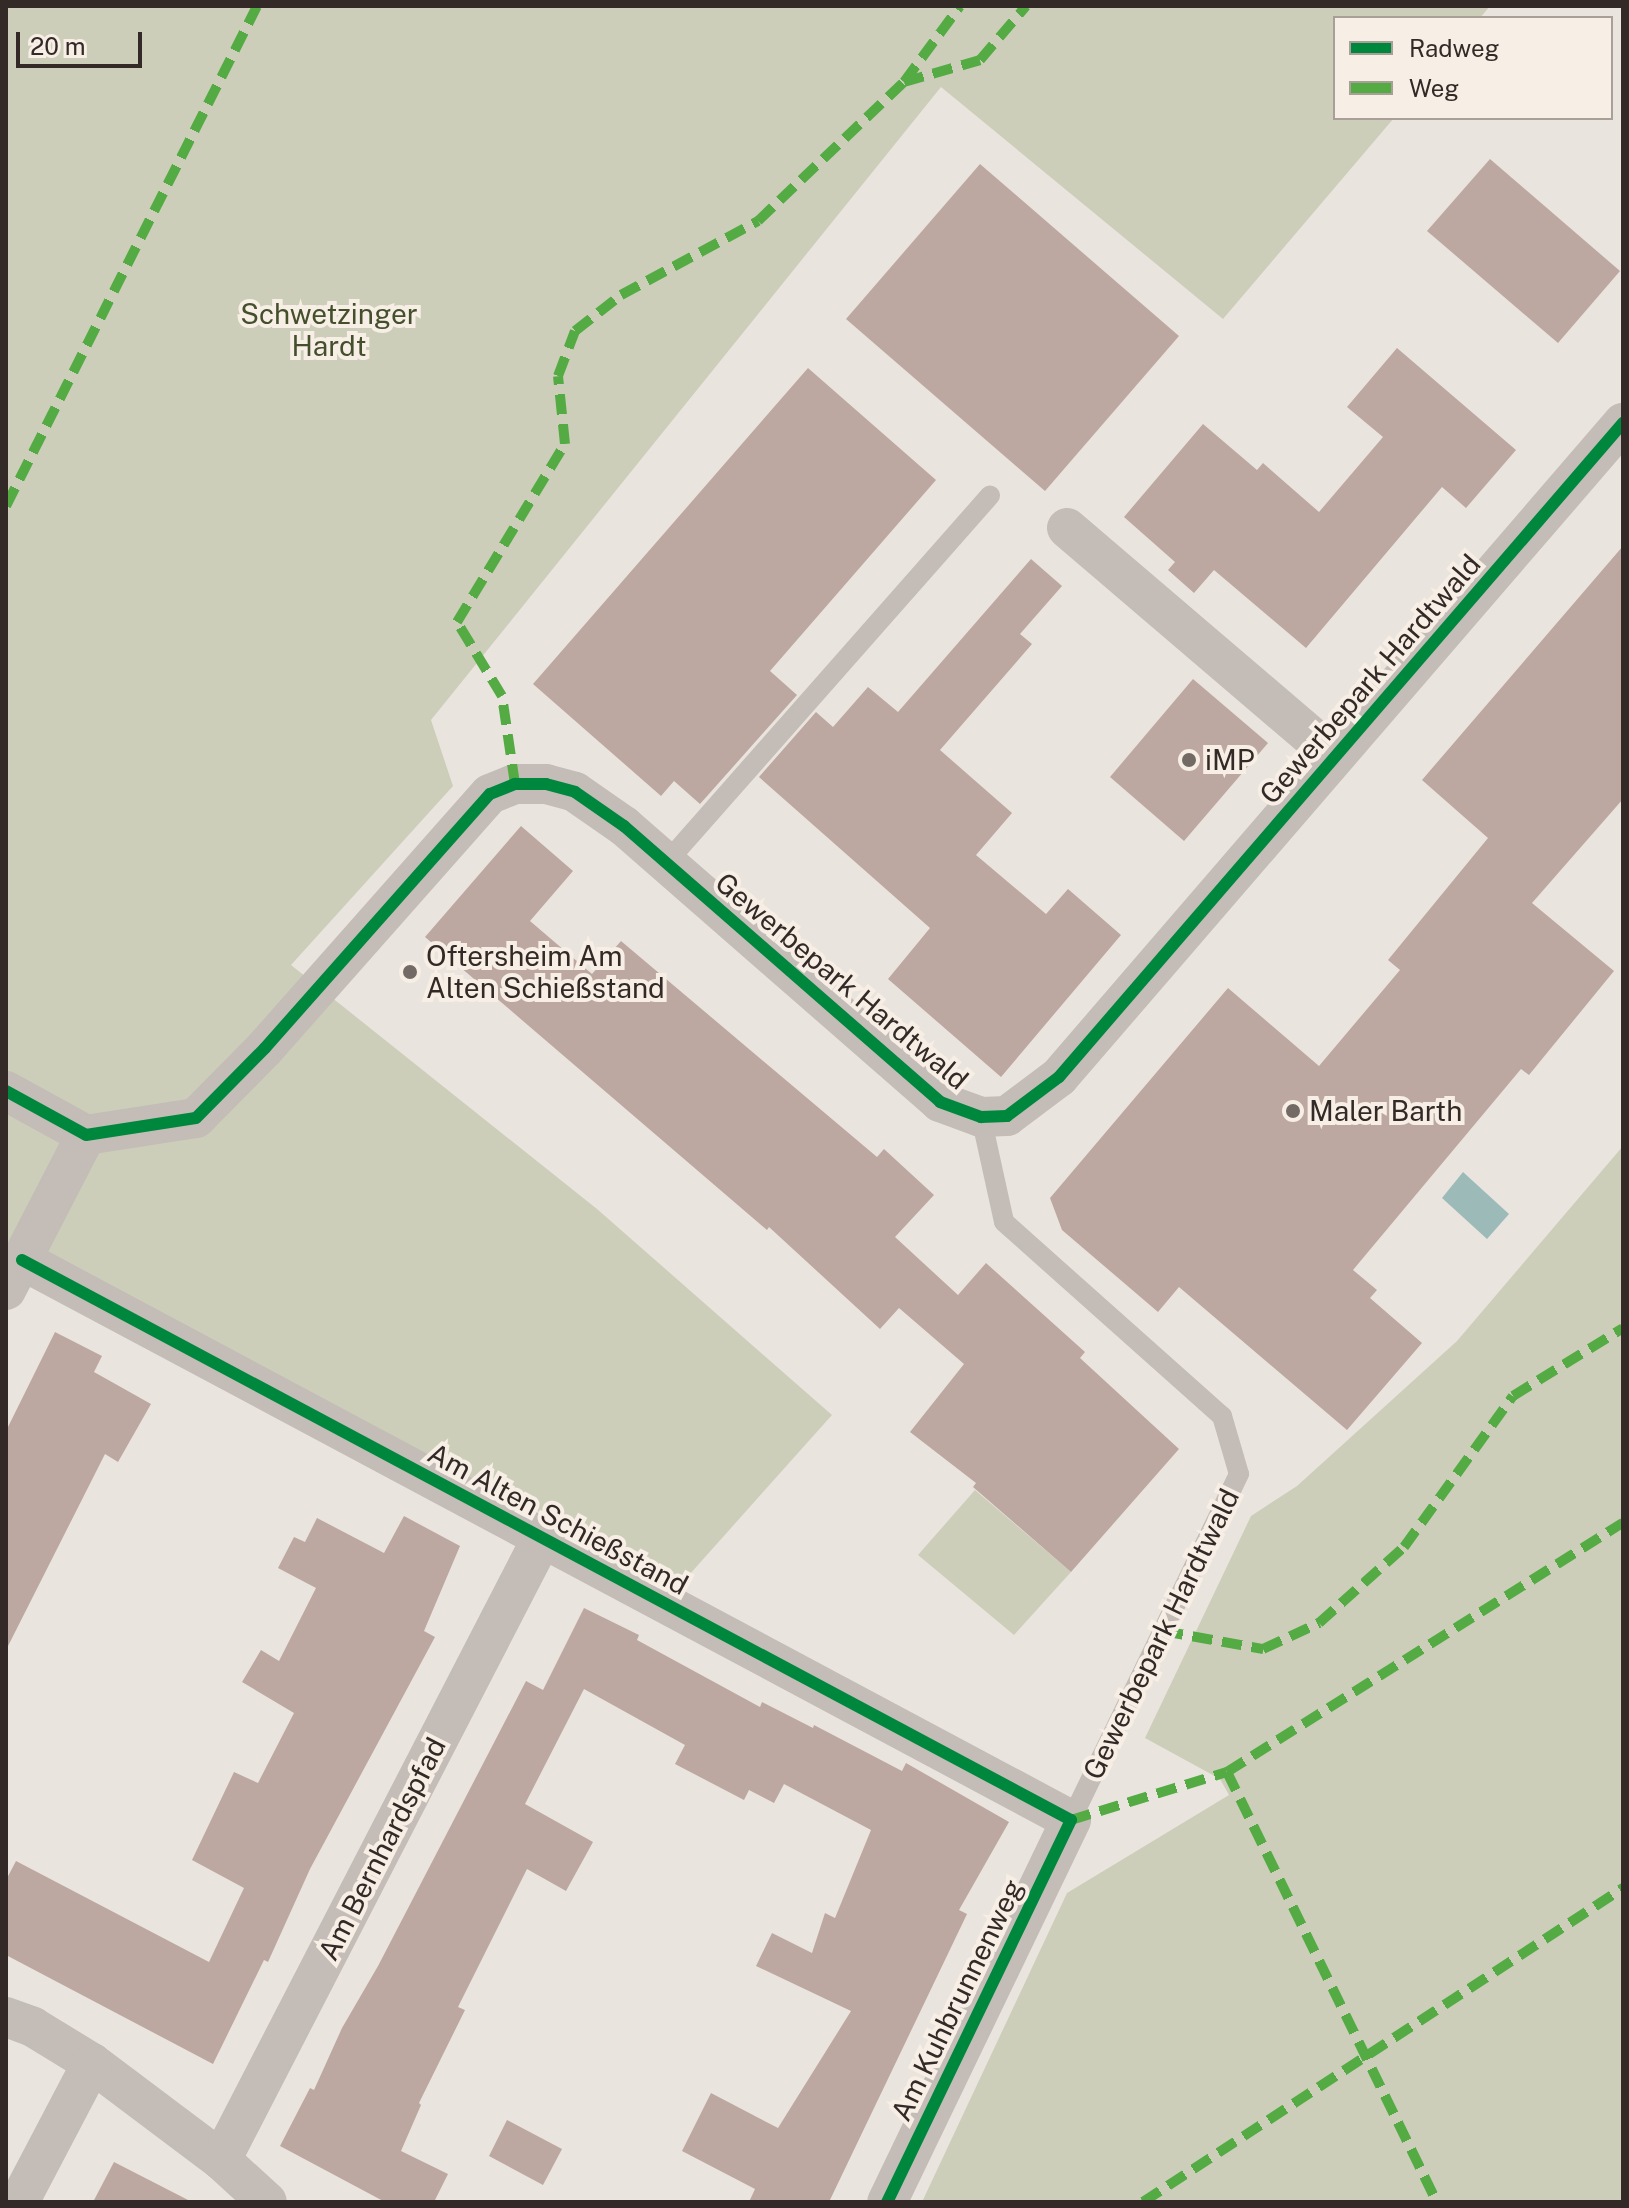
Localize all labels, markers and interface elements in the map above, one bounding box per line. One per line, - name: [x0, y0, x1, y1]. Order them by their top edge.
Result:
- scale bar: [20, 16, 146, 66]
- legend: [1333, 16, 1613, 120]
- text: 20 m: [30, 32, 86, 60]
- text: Radweg: [1409, 34, 1500, 62]
- text: Weg: [1409, 74, 1459, 102]
- park label: Schwetzinger Hardt: [240, 297, 418, 363]
- street label: Gewerbepark Hardtwald: [1253, 548, 1487, 810]
- place label: iMP: [1205, 743, 1255, 777]
- marker: iMP: [1180, 751, 1198, 769]
- street label: Gewerbepark Hardtwald: [709, 866, 975, 1096]
- place label: Oftersheim Am Alten Schießstand: [426, 939, 665, 1005]
- marker: Oftersheim Am Alten Schießstand: [401, 963, 419, 981]
- place label: Maler Barth: [1309, 1094, 1462, 1128]
- marker: Maler Barth: [1284, 1102, 1302, 1120]
- street label: Am Alten Schießstand: [422, 1436, 694, 1602]
- street label: Gewerbepark Hardtwald: [1076, 1483, 1246, 1785]
- street label: Am Bernhardspfad: [311, 1732, 453, 1966]
- street label: Am Kuhbrunnenweg: [884, 1874, 1030, 2126]

